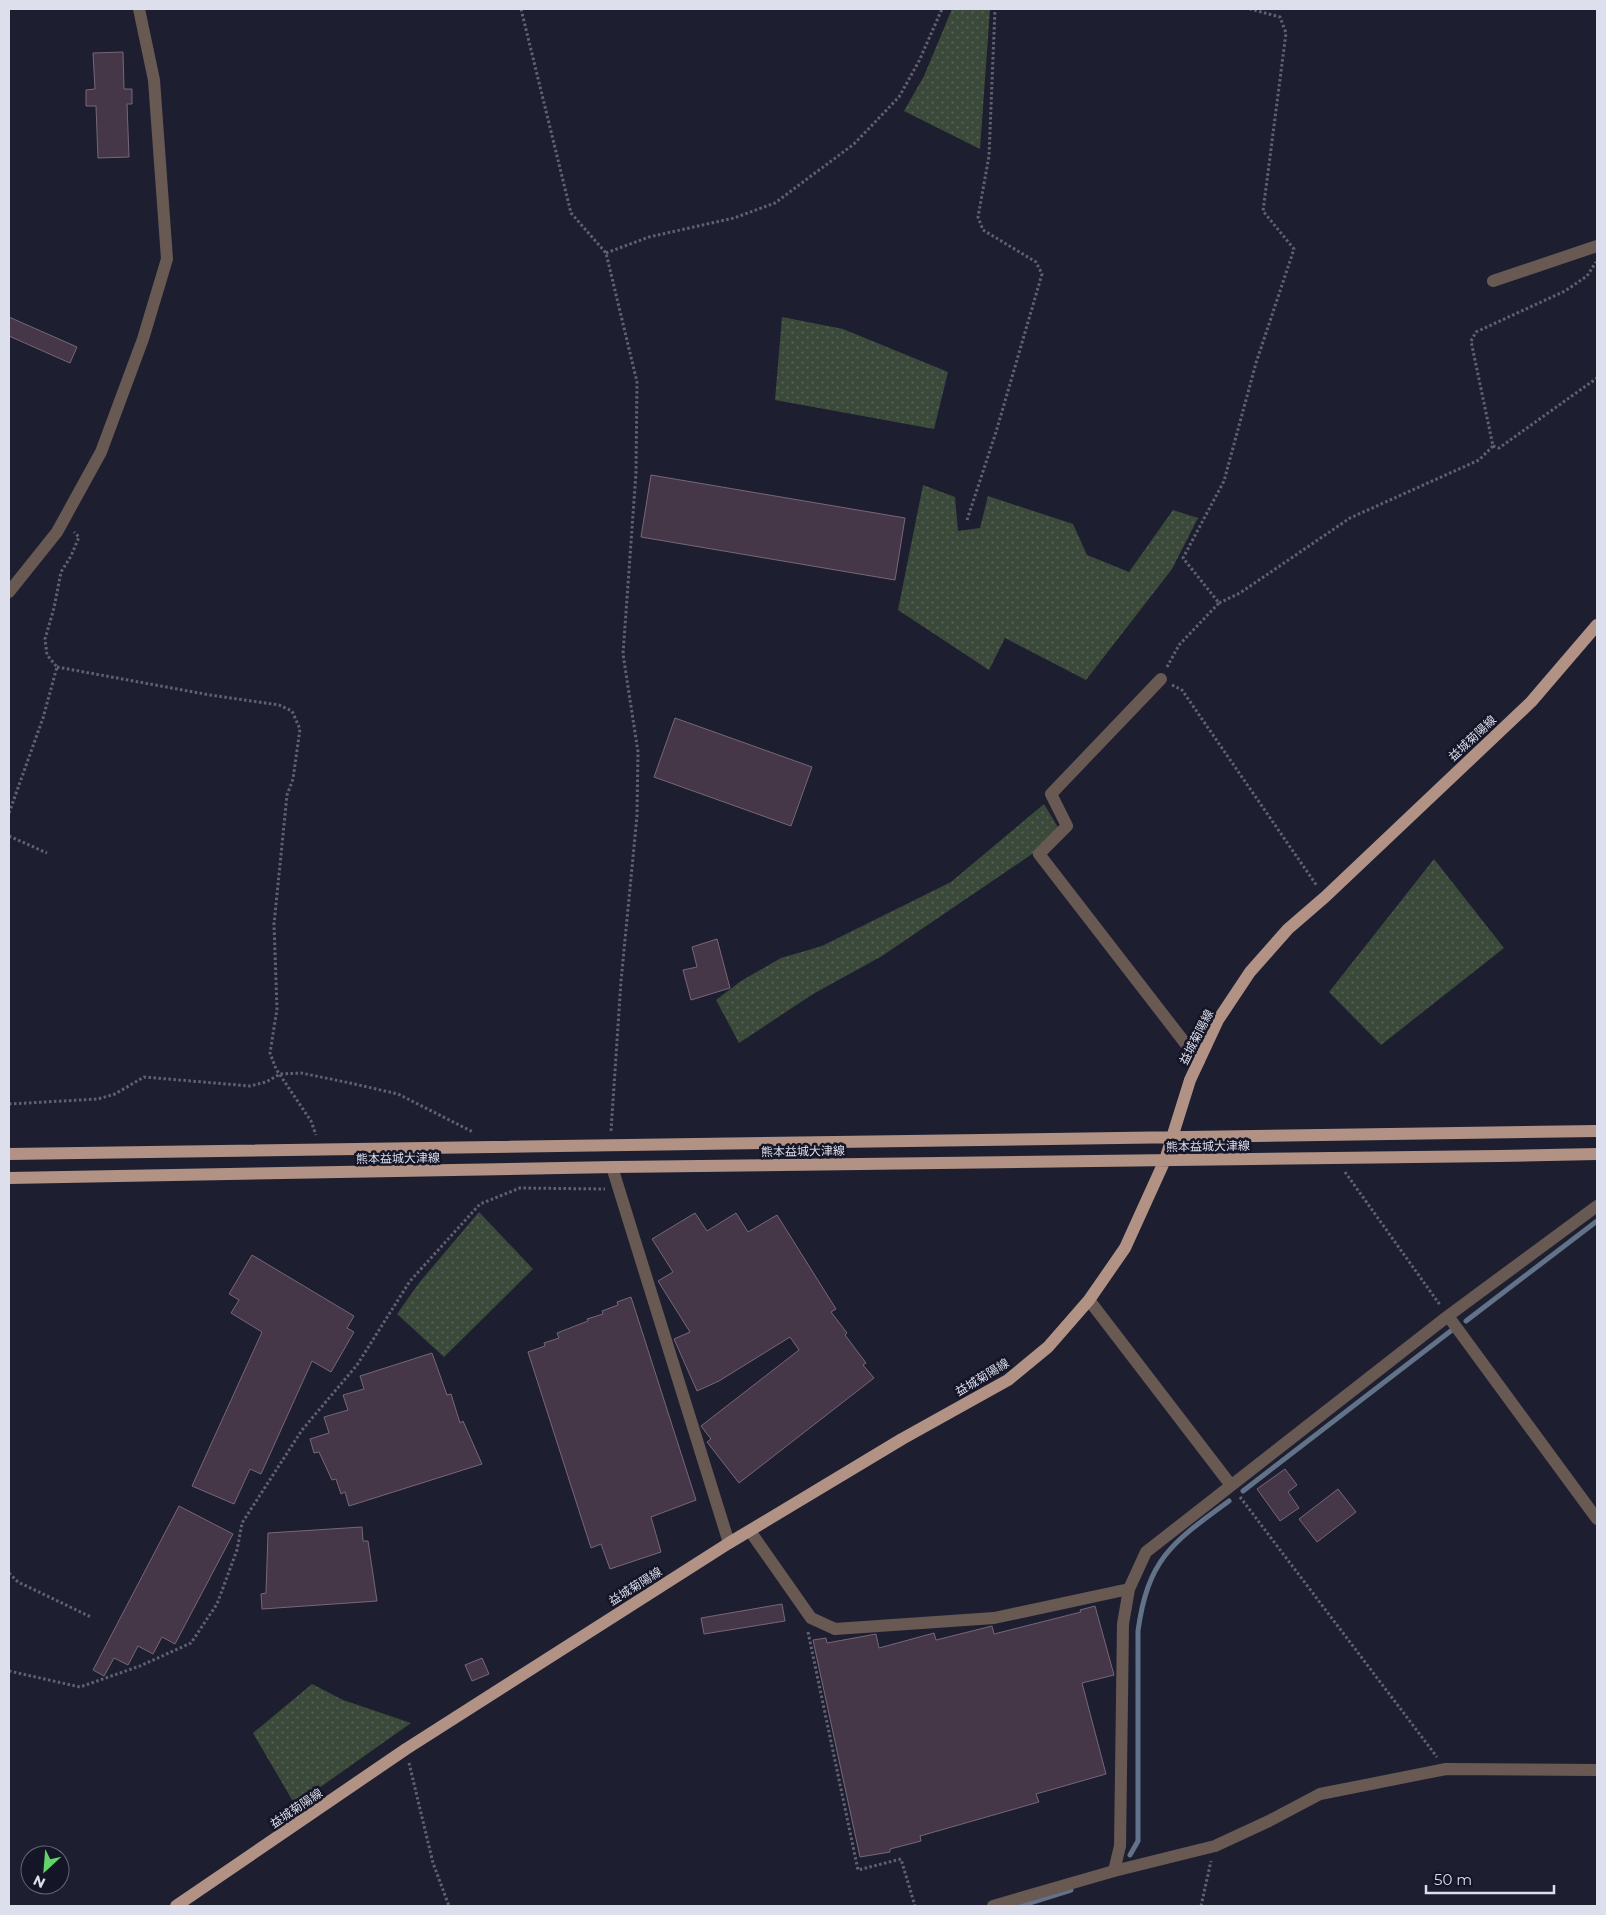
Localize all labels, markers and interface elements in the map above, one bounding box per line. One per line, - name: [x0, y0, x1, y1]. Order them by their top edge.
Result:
- street label: 益城菊陽線: [1445, 712, 1499, 764]
- street label: 益城菊陽線: [1176, 1007, 1216, 1067]
- street label: 熊本益城大津線: [1166, 1138, 1250, 1154]
- street label: 熊本益城大津線: [761, 1143, 845, 1159]
- street label: 熊本益城大津線: [356, 1150, 440, 1166]
- street label: 益城菊陽線: [952, 1355, 1012, 1399]
- street label: 益城菊陽線: [606, 1564, 664, 1608]
- street label: 益城菊陽線: [267, 1785, 325, 1831]
- north arrow: [20, 1845, 70, 1895]
- scale bar: [1426, 1862, 1554, 1894]
- text: 50 m: [1434, 1870, 1472, 1889]
- text: N: [30, 1871, 48, 1892]

